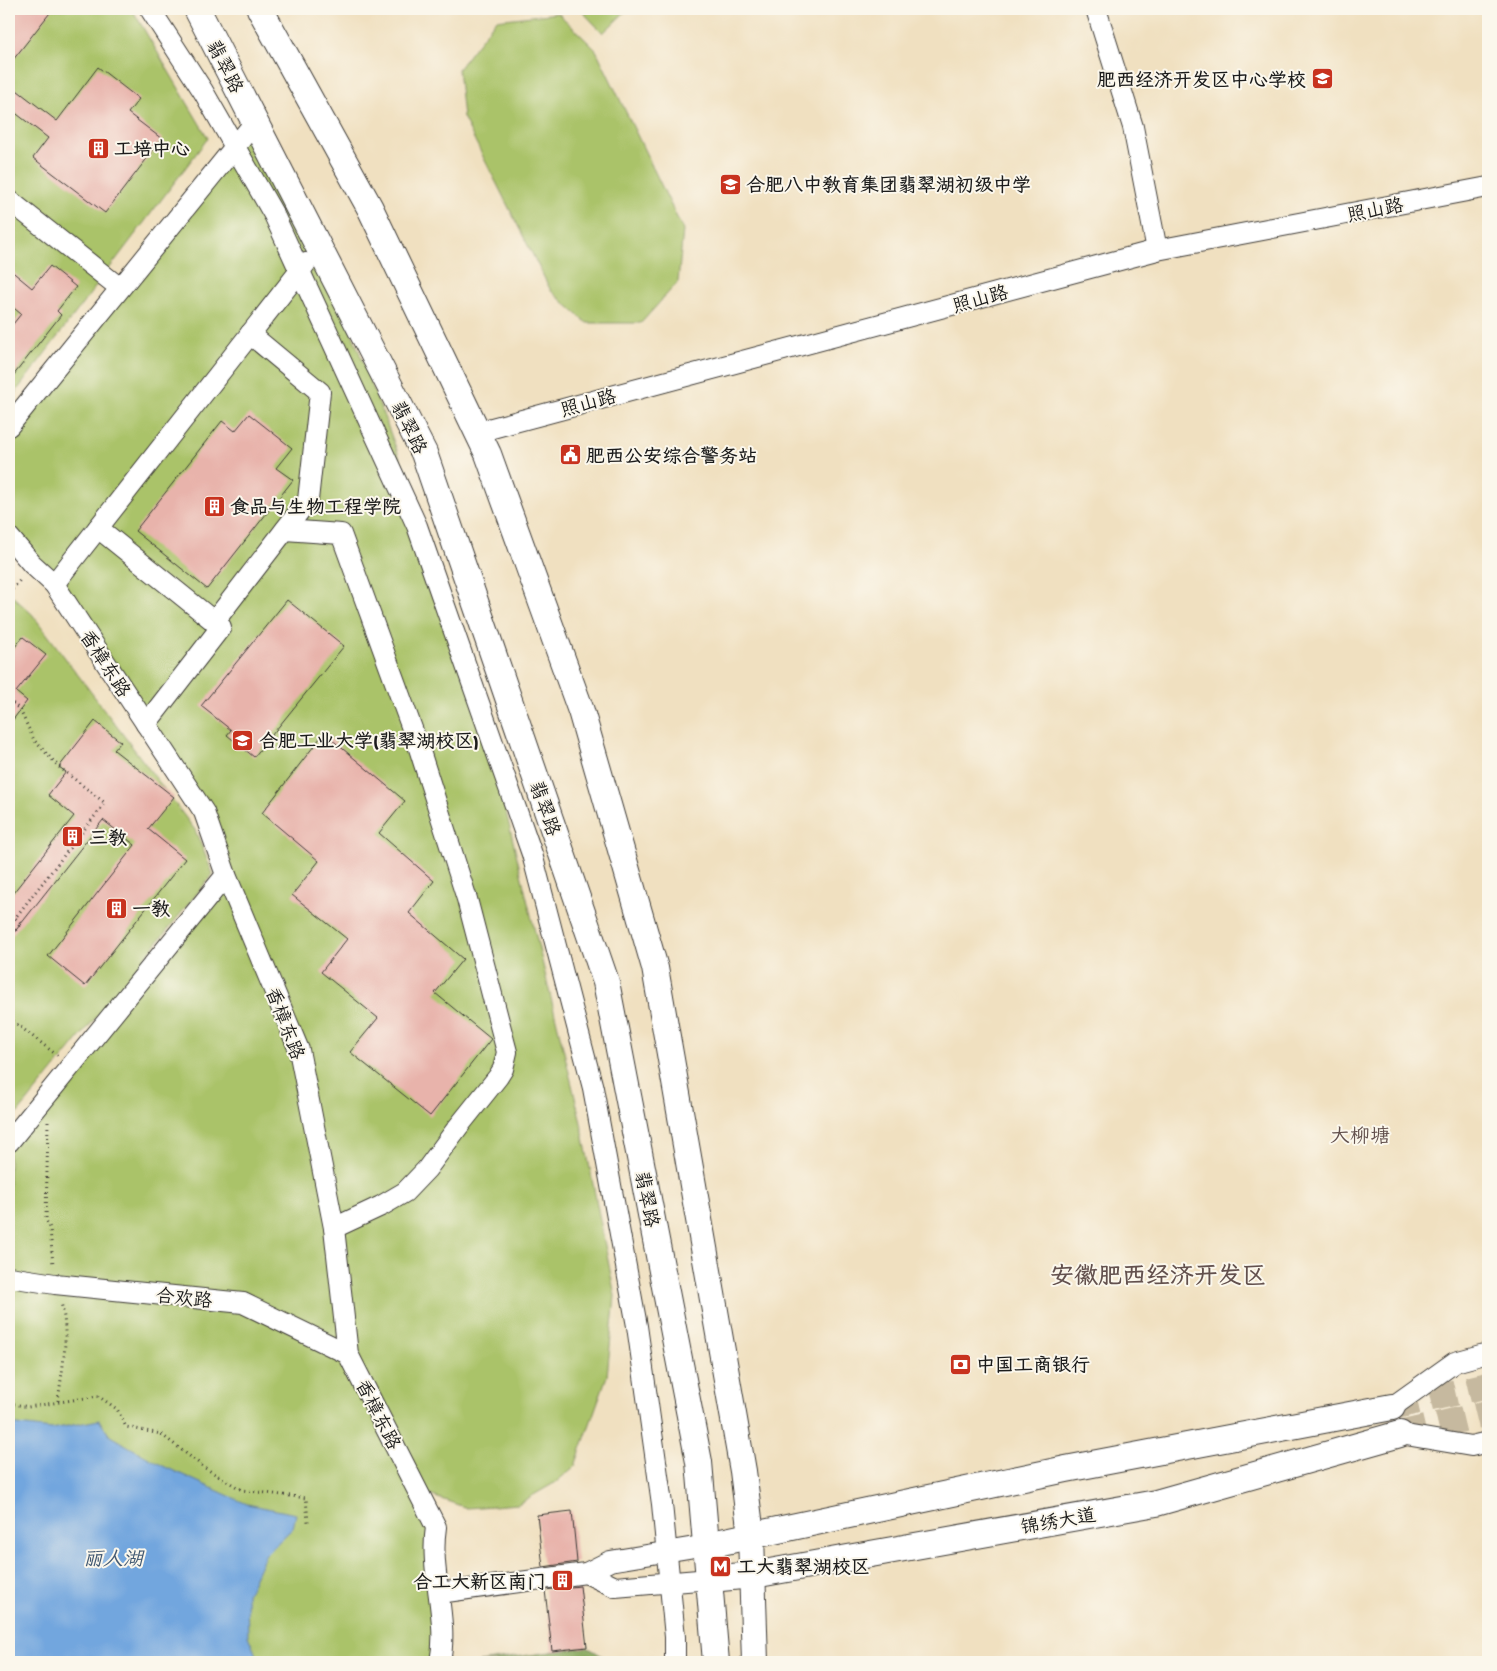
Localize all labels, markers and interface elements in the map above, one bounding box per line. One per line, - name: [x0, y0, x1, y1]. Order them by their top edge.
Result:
- street label: 翡翠路: [200, 37, 247, 98]
- school or university icon: 肥西经济开发区中心学校: [1310, 67, 1334, 91]
- place label: 肥西经济开发区中心学校: [1097, 70, 1306, 94]
- building icon: 工培中心: [86, 136, 110, 160]
- place label: 工培中心: [114, 139, 190, 163]
- school or university icon: 合肥八中教育集团翡翠湖初级中学: [718, 172, 742, 196]
- place label: 合肥八中教育集团翡翠湖初级中学: [746, 175, 1031, 199]
- street label: 照山路: [1345, 195, 1406, 229]
- street label: 照山路: [950, 282, 1011, 320]
- street label: 照山路: [558, 386, 619, 424]
- street label: 翡翠路: [384, 397, 431, 459]
- public building icon: 肥西公安综合警务站: [558, 443, 582, 467]
- place label: 肥西公安综合警务站: [586, 446, 757, 470]
- building icon: 食品与生物工程学院: [202, 494, 226, 518]
- place label: 食品与生物工程学院: [230, 497, 401, 521]
- street label: 香樟东路: [73, 626, 134, 703]
- school or university icon: 合肥工业大学(翡翠湖校区): [231, 728, 255, 752]
- place label: 合肥工业大学(翡翠湖校区): [259, 731, 479, 755]
- street label: 翡翠路: [523, 778, 564, 840]
- building icon: 三教: [61, 825, 85, 849]
- place label: 三教: [89, 828, 127, 852]
- building icon: 一教: [104, 896, 128, 920]
- place label: 一教: [132, 899, 170, 923]
- street label: 香樟东路: [258, 984, 308, 1064]
- district label: 大柳塘: [1330, 1125, 1390, 1150]
- street label: 翡翠路: [628, 1169, 662, 1230]
- district label: 安徽肥西经济开发区: [1050, 1263, 1266, 1293]
- street label: 合欢路: [154, 1285, 213, 1315]
- bank icon: 中国工商银行: [948, 1352, 972, 1376]
- place label: 中国工商银行: [976, 1355, 1090, 1379]
- street label: 香樟东路: [348, 1376, 404, 1455]
- street label: 锦绣大道: [1019, 1505, 1098, 1541]
- water label: 丽人湖: [83, 1549, 145, 1573]
- metro station icon: 工大翡翠湖校区: [709, 1554, 733, 1578]
- place label: 工大翡翠湖校区: [737, 1557, 870, 1581]
- building icon: 合工大新区南门: [550, 1569, 574, 1593]
- place label: 合工大新区南门: [413, 1572, 546, 1596]

